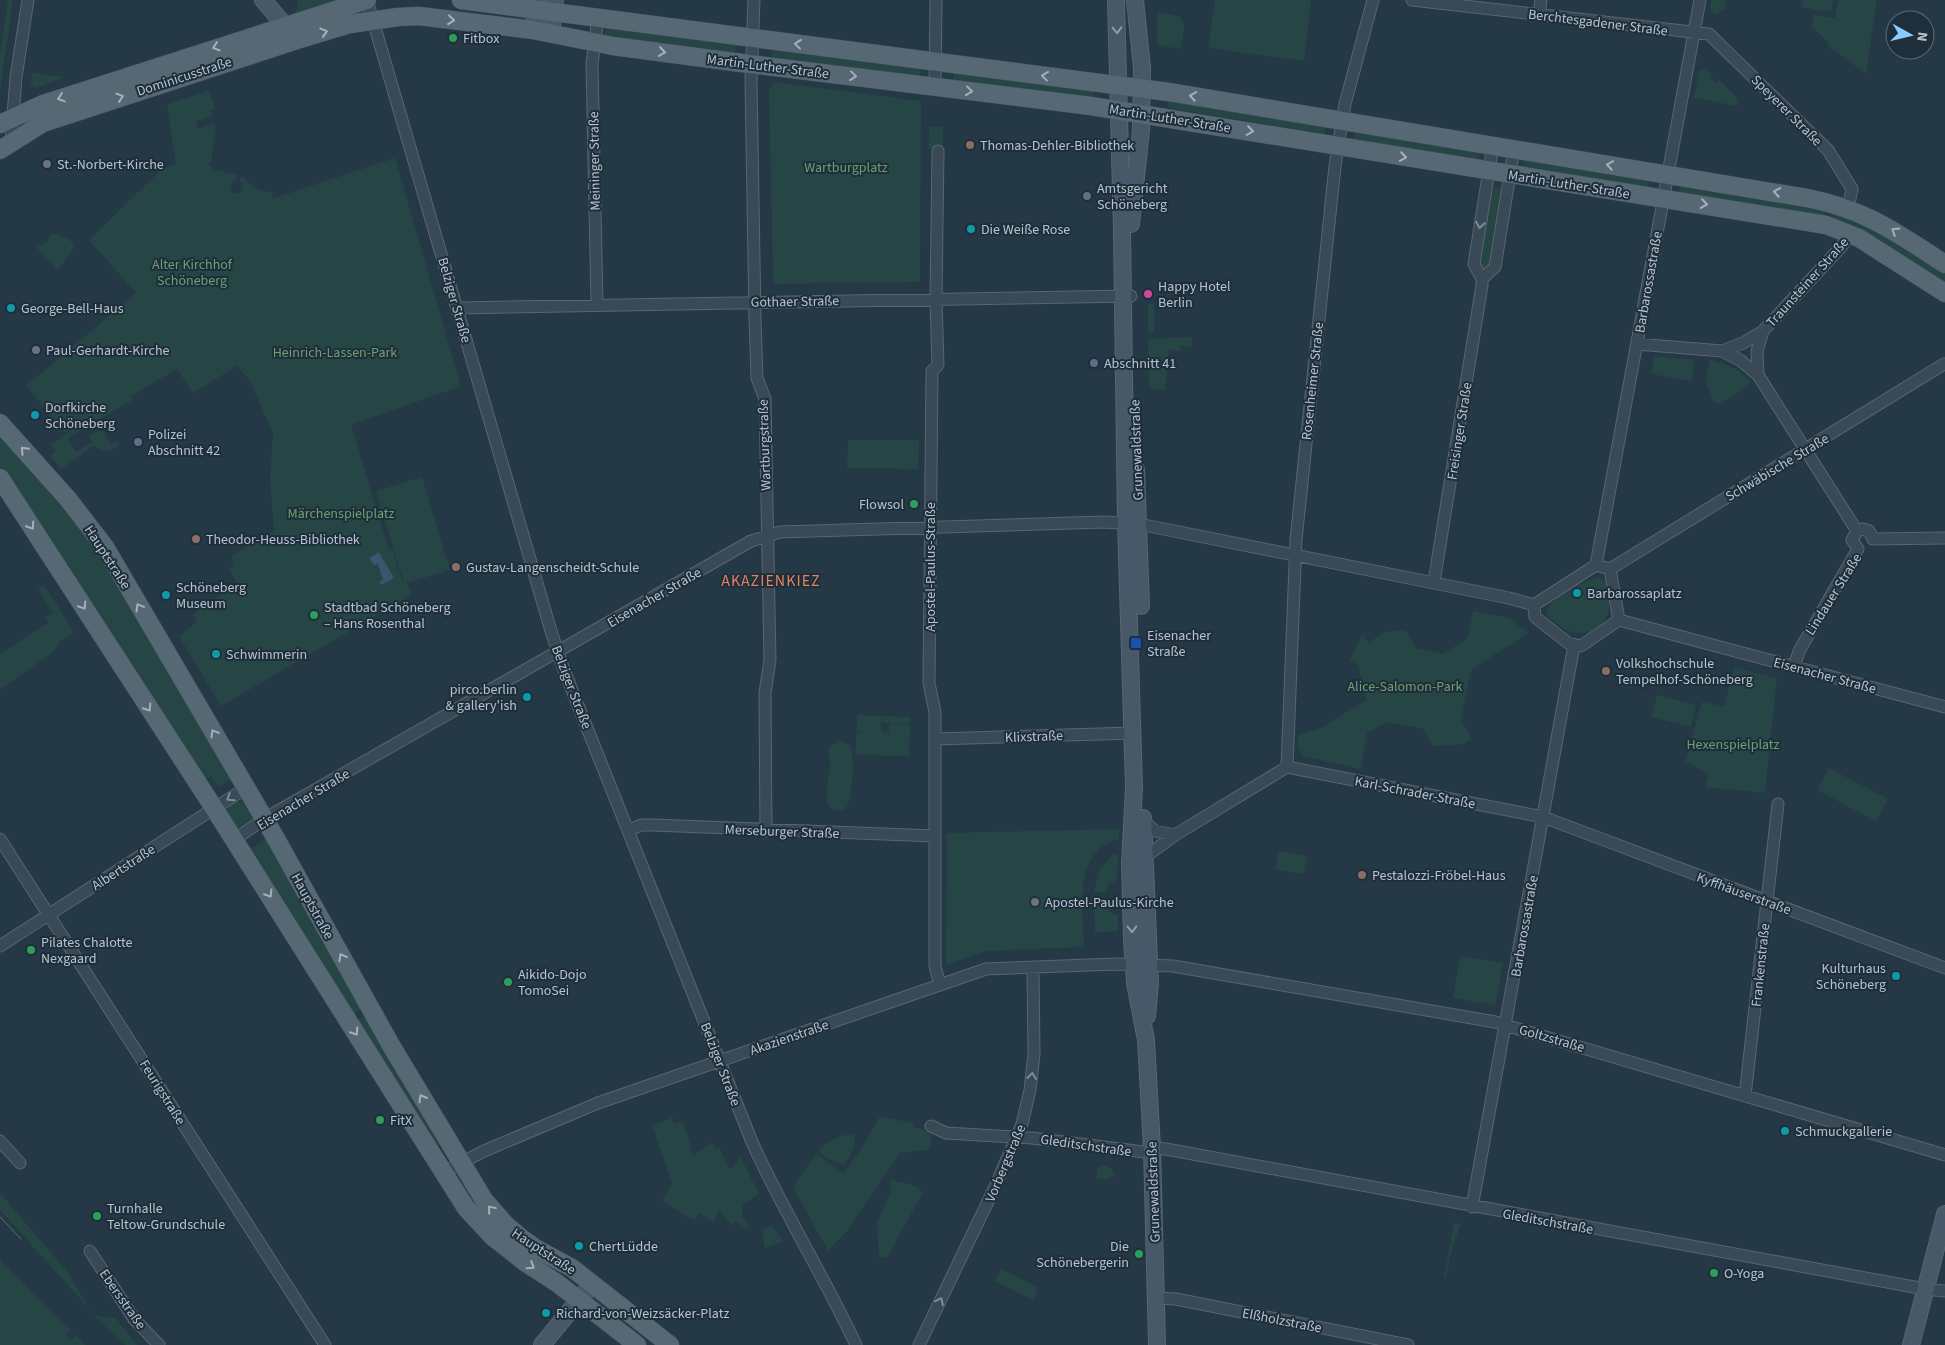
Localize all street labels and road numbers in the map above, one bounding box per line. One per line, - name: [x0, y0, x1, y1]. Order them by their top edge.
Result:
- street label: Berchtesgadener Straße: [1527, 5, 1669, 41]
- street label: Martin-Luther-Straße: [706, 50, 830, 84]
- street label: Dominicusstraße: [134, 52, 235, 102]
- street label: Speyerer Straße: [1746, 71, 1826, 151]
- street label: Martin-Luther-Straße: [1108, 99, 1232, 138]
- street label: Meininger Straße: [584, 111, 606, 211]
- street label: Martin-Luther-Straße: [1507, 165, 1631, 204]
- street label: Barbarossastraße: [1630, 230, 1668, 334]
- street label: Traunsteiner Straße: [1762, 233, 1854, 332]
- street label: Belziger Straße: [432, 255, 476, 345]
- street label: Gothaer Straße: [751, 291, 839, 313]
- street label: Rosenheimer Straße: [1297, 321, 1329, 441]
- street label: Freisinger Straße: [1442, 381, 1478, 481]
- street label: Wartburgstraße: [753, 399, 777, 491]
- street label: Grunewaldstraße: [1125, 399, 1149, 501]
- street label: Schwäbische Straße: [1722, 429, 1833, 507]
- street label: Apostel-Paulus-Straße: [921, 502, 941, 632]
- street label: Hauptstraße: [79, 522, 135, 594]
- street label: Lindauer Straße: [1801, 550, 1867, 639]
- street label: Eisenacher Straße: [604, 563, 705, 633]
- street label: Belziger Straße: [546, 643, 596, 732]
- street label: Eisenacher Straße: [1771, 653, 1878, 699]
- street label: Klixstraße: [1005, 726, 1064, 748]
- street label: Eisenacher Straße: [253, 764, 354, 836]
- street label: Karl-Schrader-Straße: [1353, 771, 1477, 815]
- street label: Merseburger Straße: [724, 820, 840, 844]
- street label: Albertstraße: [88, 840, 159, 896]
- street label: Kyffhäuserstraße: [1694, 868, 1794, 920]
- street label: Hauptstraße: [286, 870, 339, 943]
- street label: Barbarossastraße: [1506, 874, 1544, 978]
- street label: Frankenstraße: [1747, 922, 1775, 1008]
- street label: Akazienstraße: [747, 1015, 832, 1061]
- street label: Belziger Straße: [695, 1020, 745, 1109]
- street label: Goltzstraße: [1517, 1020, 1587, 1058]
- street label: Feurigstraße: [134, 1056, 190, 1129]
- street label: Vorbergstraße: [981, 1121, 1031, 1205]
- street label: Gleditschstraße: [1039, 1130, 1133, 1162]
- street label: Grunewaldstraße: [1142, 1141, 1166, 1243]
- street label: Gleditschstraße: [1501, 1204, 1595, 1240]
- street label: Hauptstraße: [507, 1224, 579, 1280]
- street label: Ebersstraße: [94, 1265, 150, 1334]
- street label: Elßholzstraße: [1240, 1303, 1323, 1339]

